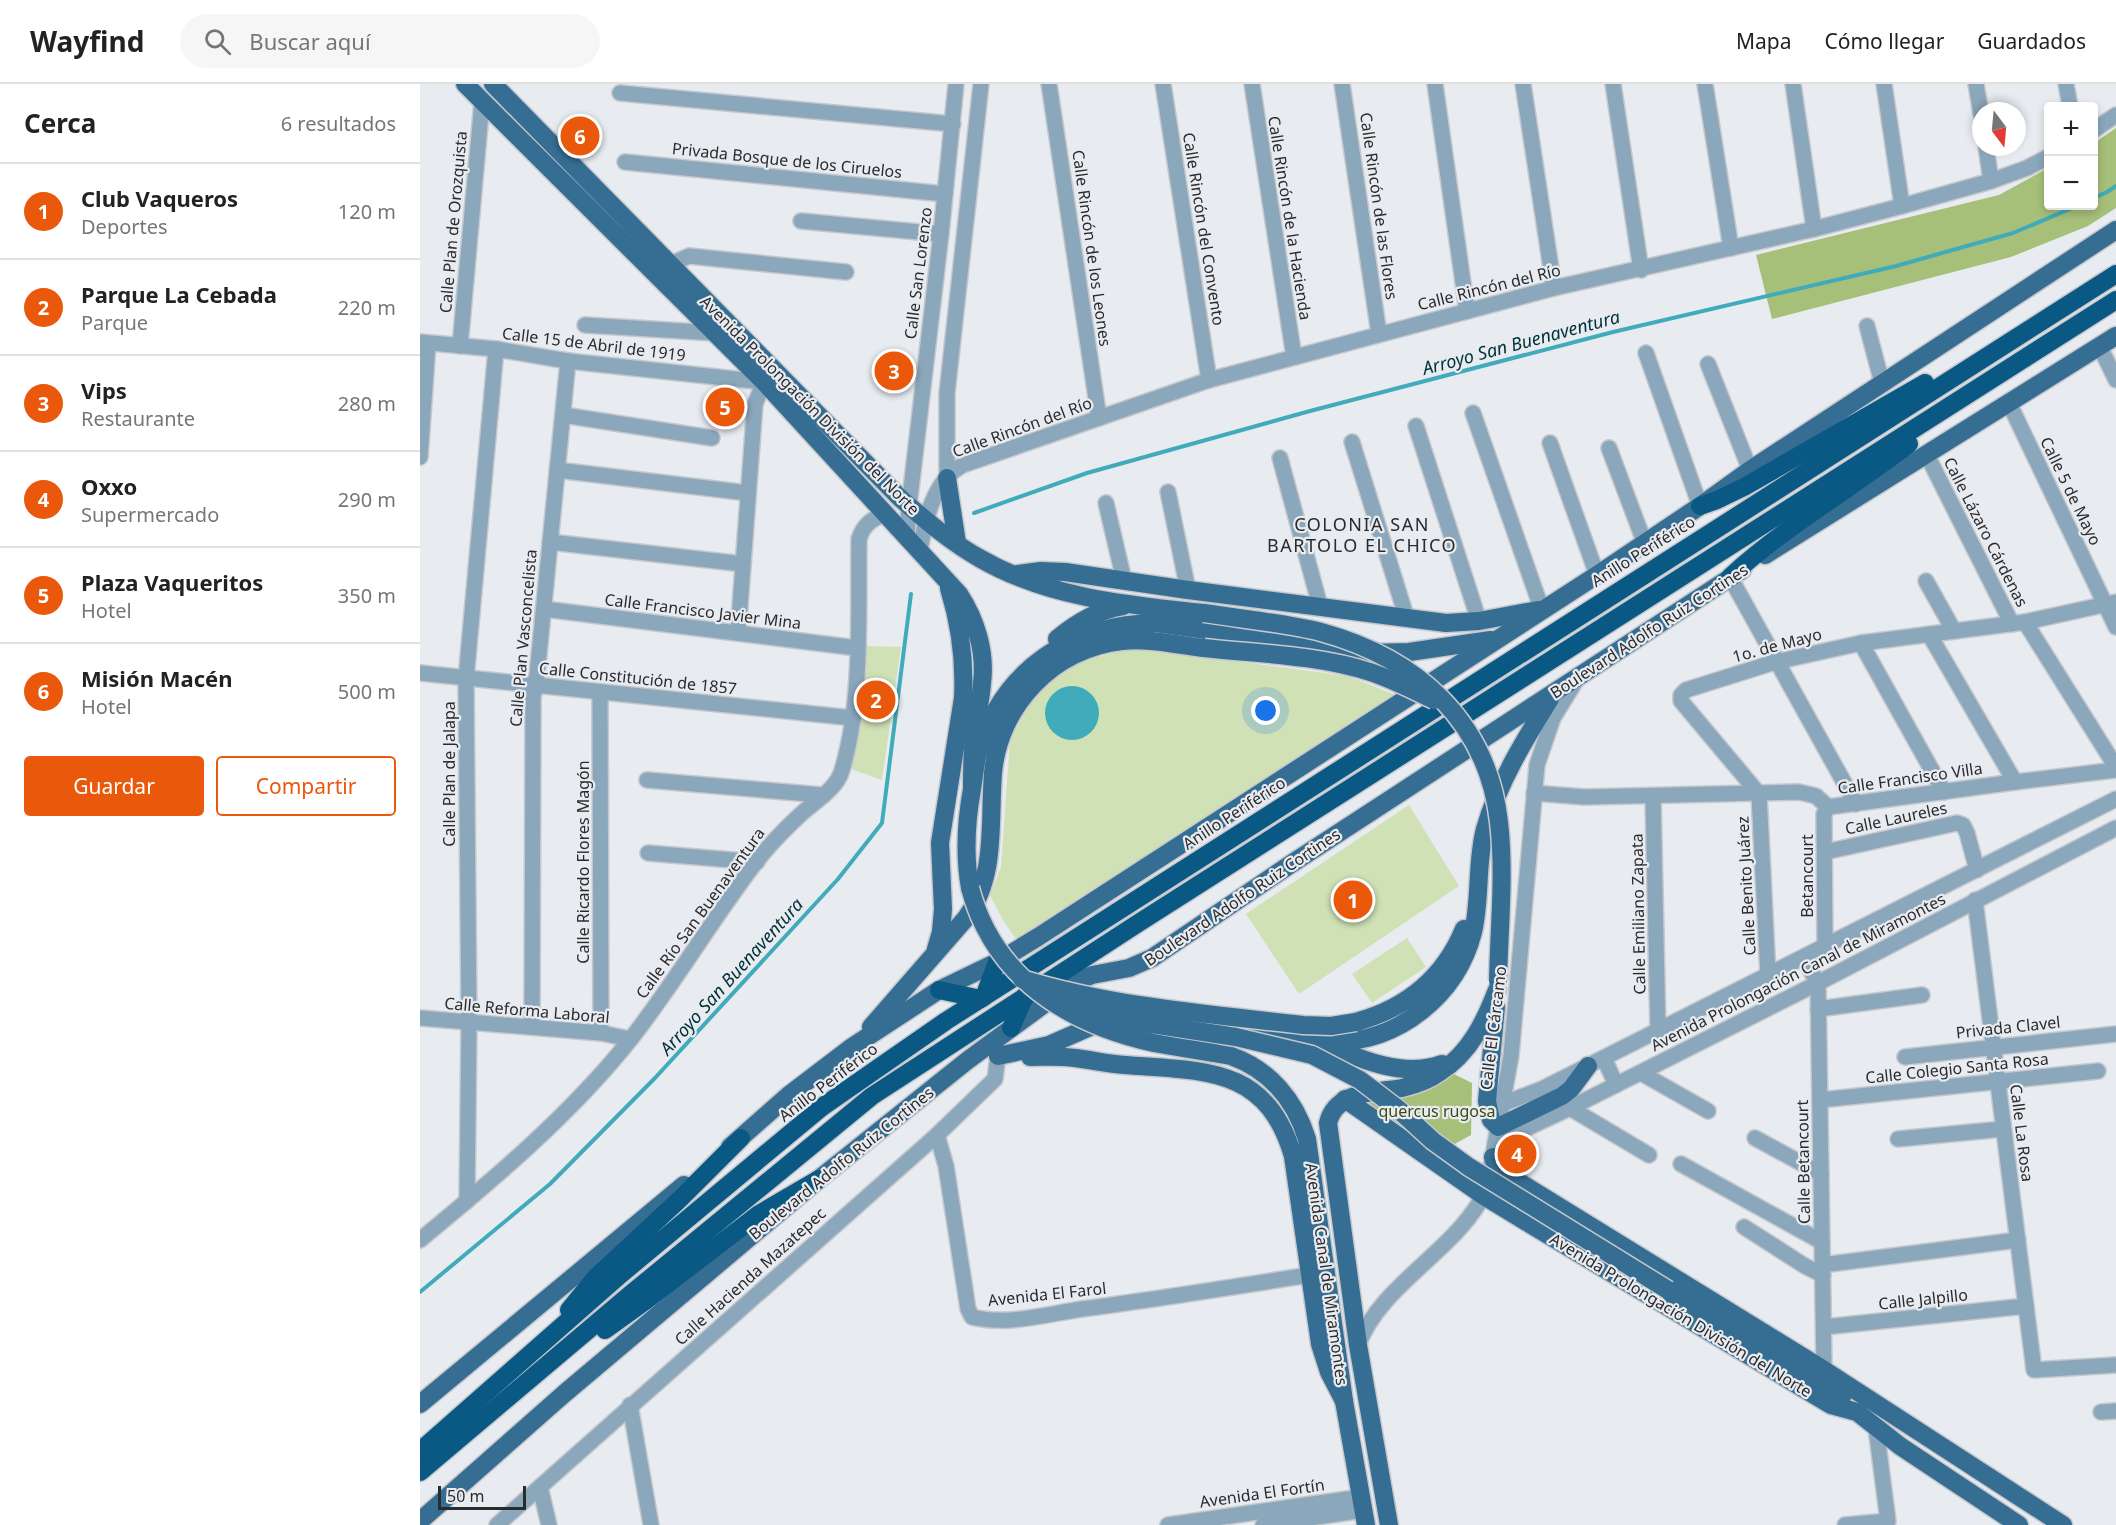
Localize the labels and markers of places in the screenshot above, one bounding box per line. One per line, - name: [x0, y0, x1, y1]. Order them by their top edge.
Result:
- pin: 6: [560, 113, 600, 158]
- pin: 3: [874, 348, 914, 394]
- pin: 5: [706, 384, 744, 430]
- pin: 2: [856, 678, 896, 722]
- pin: 1: [1334, 878, 1372, 922]
- pin: 4: [1498, 1132, 1536, 1176]

